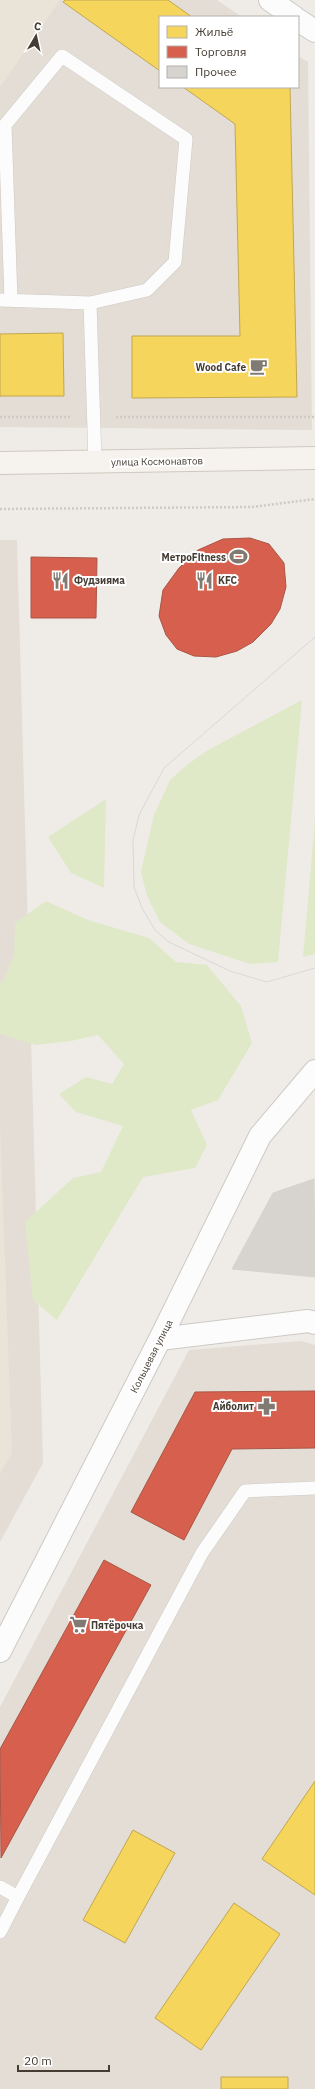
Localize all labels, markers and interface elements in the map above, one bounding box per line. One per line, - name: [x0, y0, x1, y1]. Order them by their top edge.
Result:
- north arrow: [16, 16, 56, 56]
- legend: [159, 16, 299, 88]
- text: С: [33, 19, 42, 34]
- text: Жильё: [195, 24, 234, 39]
- text: Торговля: [195, 44, 246, 59]
- text: Прочее: [195, 64, 237, 79]
- cafe icon: Wood Cafe: [249, 357, 269, 377]
- place label: Wood Cafe: [195, 361, 246, 374]
- street label: улица Космонавтов: [111, 454, 203, 469]
- sports icon: МетроFitness: [229, 547, 249, 567]
- place label: МетроFitness: [161, 551, 226, 564]
- restaurant icon: Фудзияма: [51, 570, 71, 590]
- restaurant icon: KFC: [195, 570, 215, 590]
- place label: Фудзияма: [74, 574, 125, 587]
- place label: KFC: [218, 574, 238, 587]
- street label: Кольцевая улица: [127, 1317, 176, 1395]
- pharmacy icon: Айболит: [257, 1396, 277, 1416]
- place label: Айболит: [213, 1400, 254, 1413]
- supermarket icon: Пятёрочка: [68, 1615, 88, 1635]
- place label: Пятёрочка: [91, 1619, 144, 1632]
- scale bar: [18, 2047, 109, 2073]
- text: 20 m: [24, 2053, 52, 2068]

